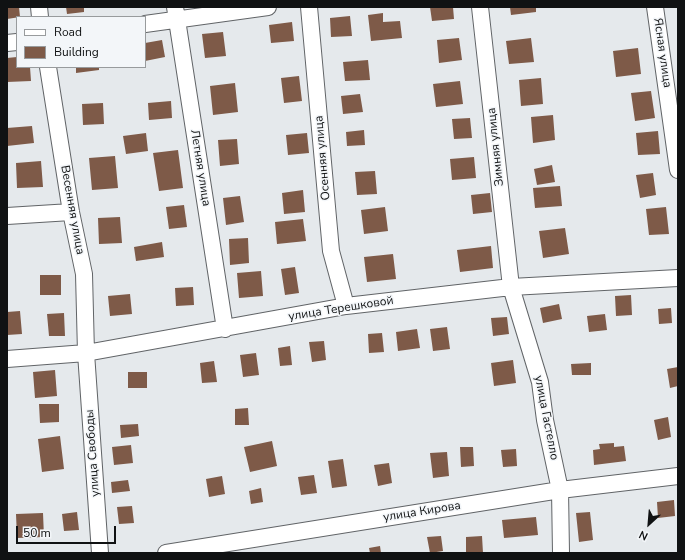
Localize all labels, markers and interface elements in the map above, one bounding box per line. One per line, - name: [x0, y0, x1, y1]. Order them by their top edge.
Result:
- legend: [16, 16, 146, 68]
- street label: Ясная улица: [650, 17, 674, 89]
- text: Road: [54, 24, 82, 40]
- text: Building: [54, 44, 99, 60]
- street label: Зимняя улица: [485, 107, 507, 187]
- street label: Осенняя улица: [312, 115, 334, 201]
- street label: Летняя улица: [187, 129, 213, 207]
- street label: Весенняя улица: [57, 164, 87, 256]
- street label: улица Терешковой: [288, 294, 394, 324]
- street label: улица Гастелло: [531, 374, 561, 462]
- street label: улица Свободы: [83, 409, 103, 497]
- street label: улица Кирова: [382, 499, 462, 525]
- north arrow: [629, 504, 669, 544]
- scale bar: [18, 518, 118, 544]
- text: 50 m: [23, 525, 51, 541]
- text: N: [637, 527, 651, 544]

